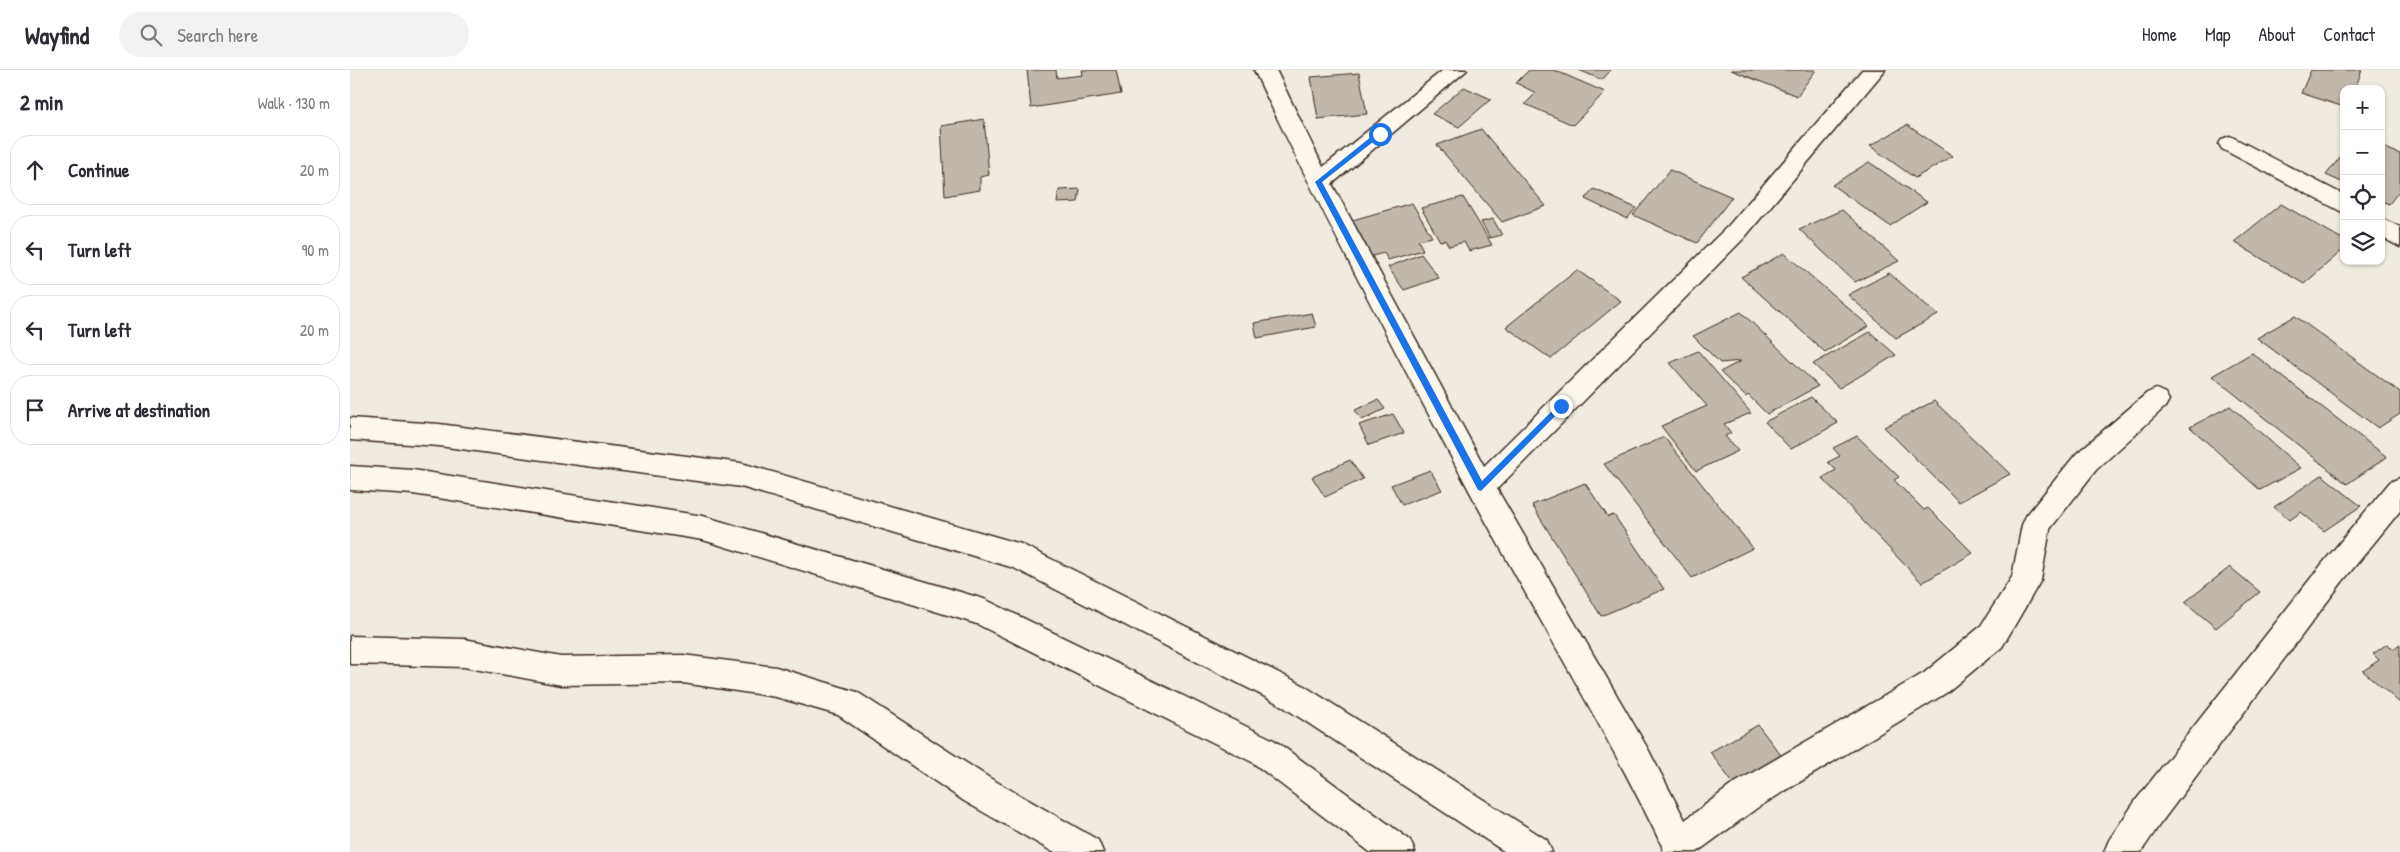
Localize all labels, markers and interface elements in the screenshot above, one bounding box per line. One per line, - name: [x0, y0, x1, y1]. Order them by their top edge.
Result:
- search box: [119, 12, 469, 57]
- text: Wayfind: [25, 19, 89, 51]
- icon: search: [137, 21, 165, 49]
- text: Search here: [177, 22, 258, 48]
- text: Home: [2142, 22, 2177, 47]
- text: Map: [2205, 22, 2230, 47]
- text: About: [2258, 22, 2295, 47]
- text: Contact: [2323, 22, 2375, 47]
- map controls: [2340, 85, 2385, 265]
- button: +: [2340, 85, 2385, 130]
- text: 2 min: [20, 88, 63, 117]
- text: Walk · 130 m: [258, 92, 330, 114]
- route start: [1369, 123, 1392, 146]
- button: −: [2340, 130, 2385, 175]
- icon: ahead: [21, 156, 49, 184]
- text: Continue: [68, 157, 129, 183]
- text: 20 m: [300, 159, 329, 181]
- button: locate: [2340, 175, 2385, 220]
- button: layers: [2340, 220, 2385, 265]
- icon: left: [21, 236, 49, 264]
- text: Turn left: [68, 237, 131, 263]
- text: 90 m: [301, 239, 329, 261]
- icon: left: [21, 316, 49, 344]
- text: Turn left: [68, 317, 131, 343]
- text: 20 m: [300, 319, 329, 341]
- route end: [1550, 395, 1573, 418]
- icon: arrive: [21, 396, 49, 424]
- text: Arrive at destination: [68, 397, 210, 423]

